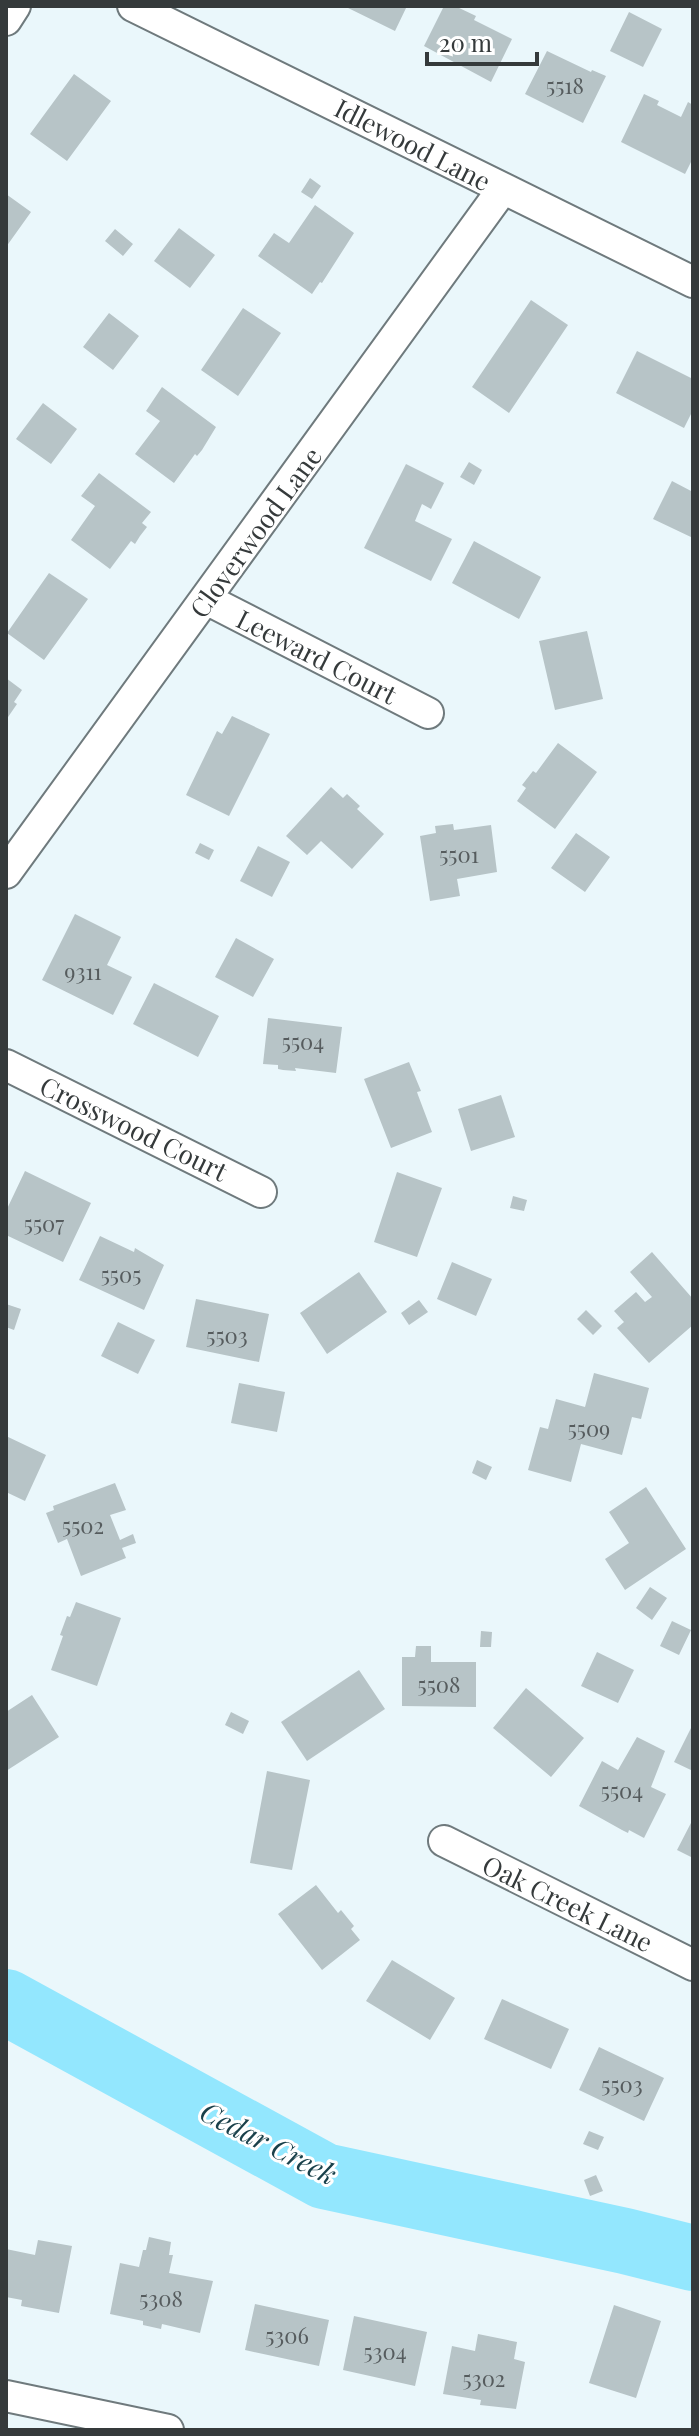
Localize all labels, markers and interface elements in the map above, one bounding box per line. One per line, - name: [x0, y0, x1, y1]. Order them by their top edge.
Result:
- scale bar: [427, 16, 537, 66]
- text: 20 m: [439, 26, 492, 58]
- house number: 5518: [546, 70, 584, 100]
- street label: Idlewood Lane: [329, 90, 497, 198]
- street label: Cloverwood Lane: [181, 440, 329, 624]
- street label: Leeward Court: [231, 601, 404, 712]
- house number: 5501: [439, 839, 479, 869]
- house number: 9311: [64, 956, 102, 986]
- house number: 5504: [282, 1026, 324, 1056]
- street label: Crosswood Court: [35, 1067, 234, 1189]
- house number: 5507: [24, 1208, 64, 1238]
- house number: 5505: [101, 1259, 141, 1289]
- house number: 5503: [206, 1320, 248, 1350]
- house number: 5509: [568, 1413, 610, 1443]
- house number: 5502: [62, 1510, 104, 1540]
- house number: 5508: [418, 1669, 460, 1699]
- house number: 5504: [601, 1775, 643, 1805]
- street label: Oak Creek Lane: [477, 1847, 659, 1959]
- house number: 5503: [601, 2069, 643, 2099]
- water label: Cedar Creek: [195, 2092, 343, 2192]
- house number: 5308: [139, 2283, 183, 2313]
- house number: 5306: [265, 2320, 309, 2350]
- house number: 5304: [363, 2336, 407, 2366]
- house number: 5302: [463, 2363, 505, 2393]

